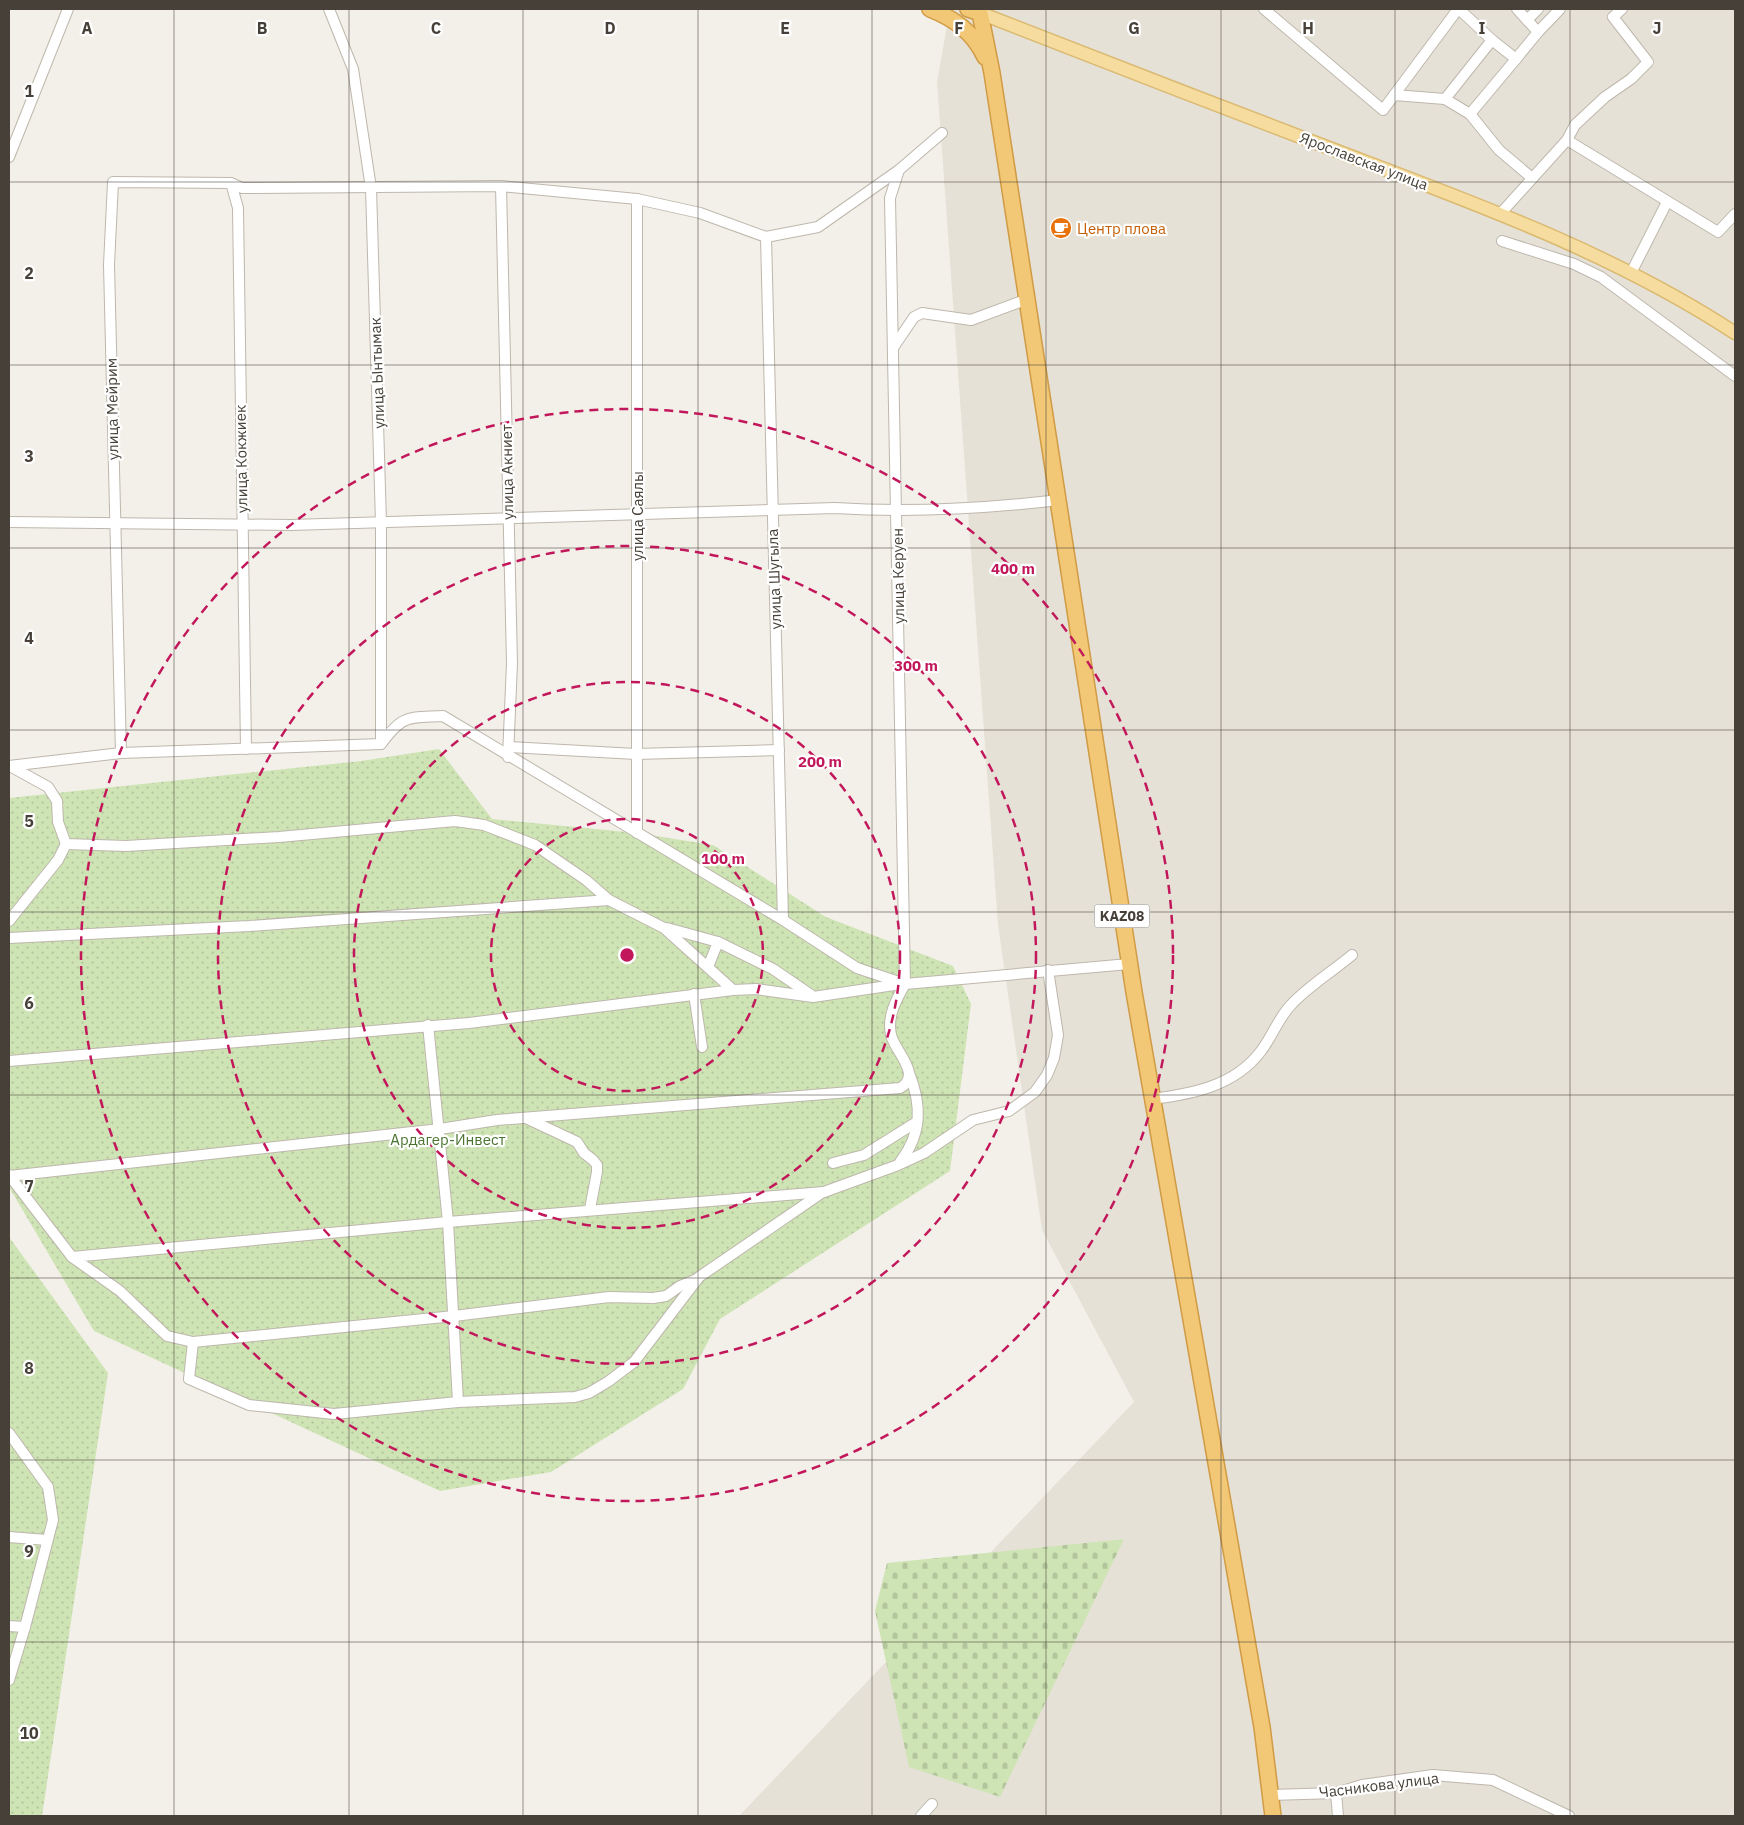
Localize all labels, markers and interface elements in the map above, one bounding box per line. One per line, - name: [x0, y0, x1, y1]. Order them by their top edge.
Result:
- text: A: [82, 18, 93, 38]
- text: B: [257, 18, 268, 38]
- text: C: [431, 18, 441, 38]
- text: D: [604, 18, 616, 38]
- text: E: [780, 18, 790, 38]
- text: F: [954, 18, 964, 38]
- text: G: [1128, 18, 1140, 38]
- text: H: [1302, 18, 1314, 38]
- text: I: [1479, 18, 1486, 38]
- text: J: [1653, 18, 1661, 38]
- text: 1: [24, 81, 34, 101]
- street label: Ярославская улица: [1297, 128, 1431, 194]
- cafe icon: Центр плова: [1049, 216, 1073, 240]
- place label: Центр плова: [1077, 219, 1166, 238]
- text: 2: [24, 263, 34, 283]
- street label: улица Ынтымак: [366, 317, 388, 429]
- street label: улица Мейрим: [102, 358, 122, 460]
- street label: улица Кокжиек: [231, 405, 251, 513]
- street label: улица Акниет: [497, 424, 517, 520]
- text: 3: [24, 446, 34, 466]
- street label: улица Саялы: [628, 471, 647, 561]
- street label: улица Шугыла: [763, 528, 785, 630]
- street label: улица Керуен: [888, 528, 908, 624]
- text: 400 m: [991, 559, 1035, 578]
- text: 4: [24, 628, 34, 648]
- text: 300 m: [894, 656, 938, 675]
- text: 200 m: [798, 752, 842, 771]
- text: 5: [24, 811, 34, 831]
- text: 100 m: [701, 849, 745, 868]
- road number: KAZ08: [1094, 904, 1150, 928]
- centre of rings: [618, 946, 636, 964]
- text: 6: [24, 993, 34, 1013]
- park label: Ардагер-Инвест: [390, 1130, 506, 1149]
- text: 7: [24, 1176, 34, 1196]
- text: 8: [24, 1358, 34, 1378]
- text: 9: [24, 1541, 34, 1561]
- text: 10: [19, 1723, 39, 1743]
- street label: Часникова улица: [1318, 1768, 1440, 1802]

